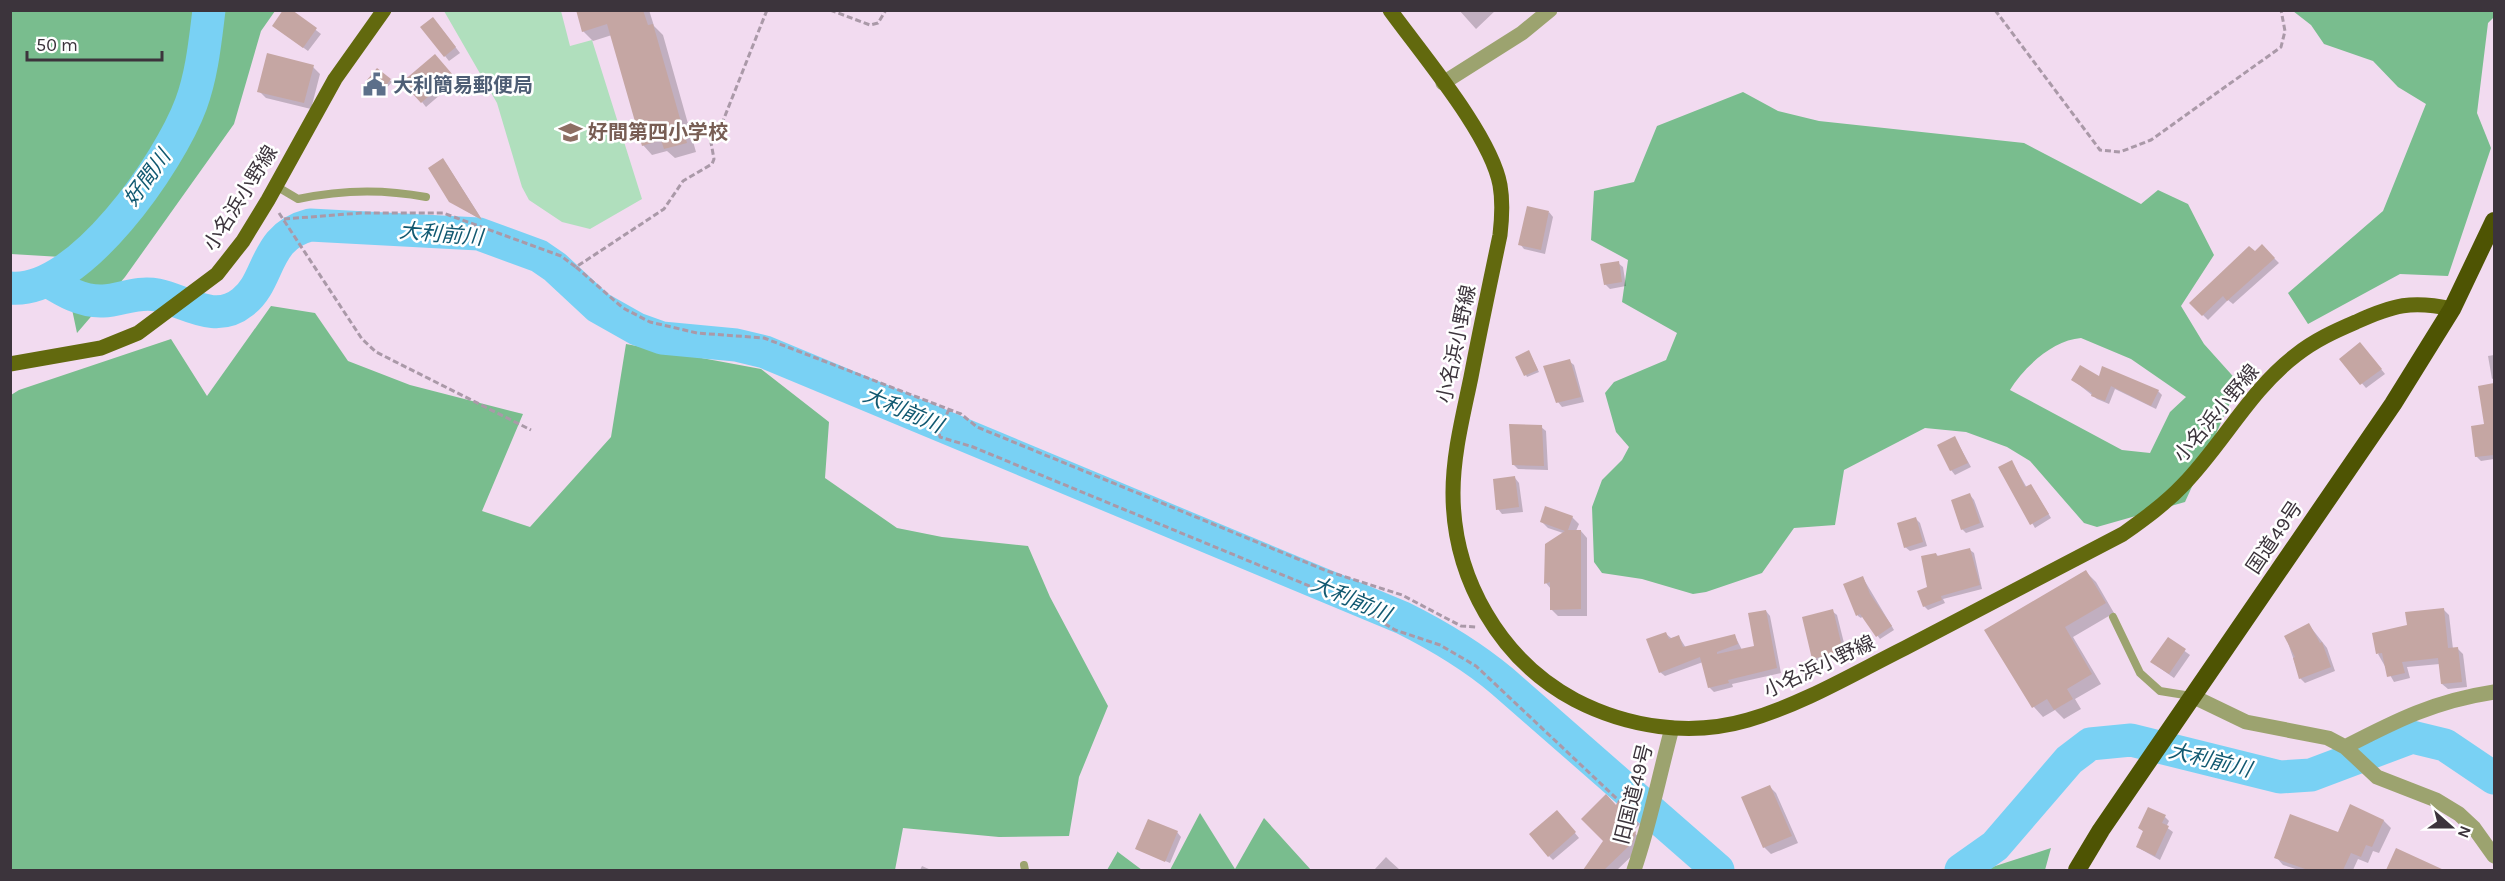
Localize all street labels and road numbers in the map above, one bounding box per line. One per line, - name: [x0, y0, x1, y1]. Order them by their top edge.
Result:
- street label: 小名浜小野線: [199, 141, 282, 255]
- street label: 小名浜小野線: [1433, 283, 1480, 405]
- street label: 小名浜小野線: [2169, 360, 2264, 467]
- street label: 国道49号: [2242, 497, 2307, 578]
- street label: 小名浜小野線: [1760, 631, 1878, 702]
- street label: 旧国道49号: [1610, 741, 1657, 847]

